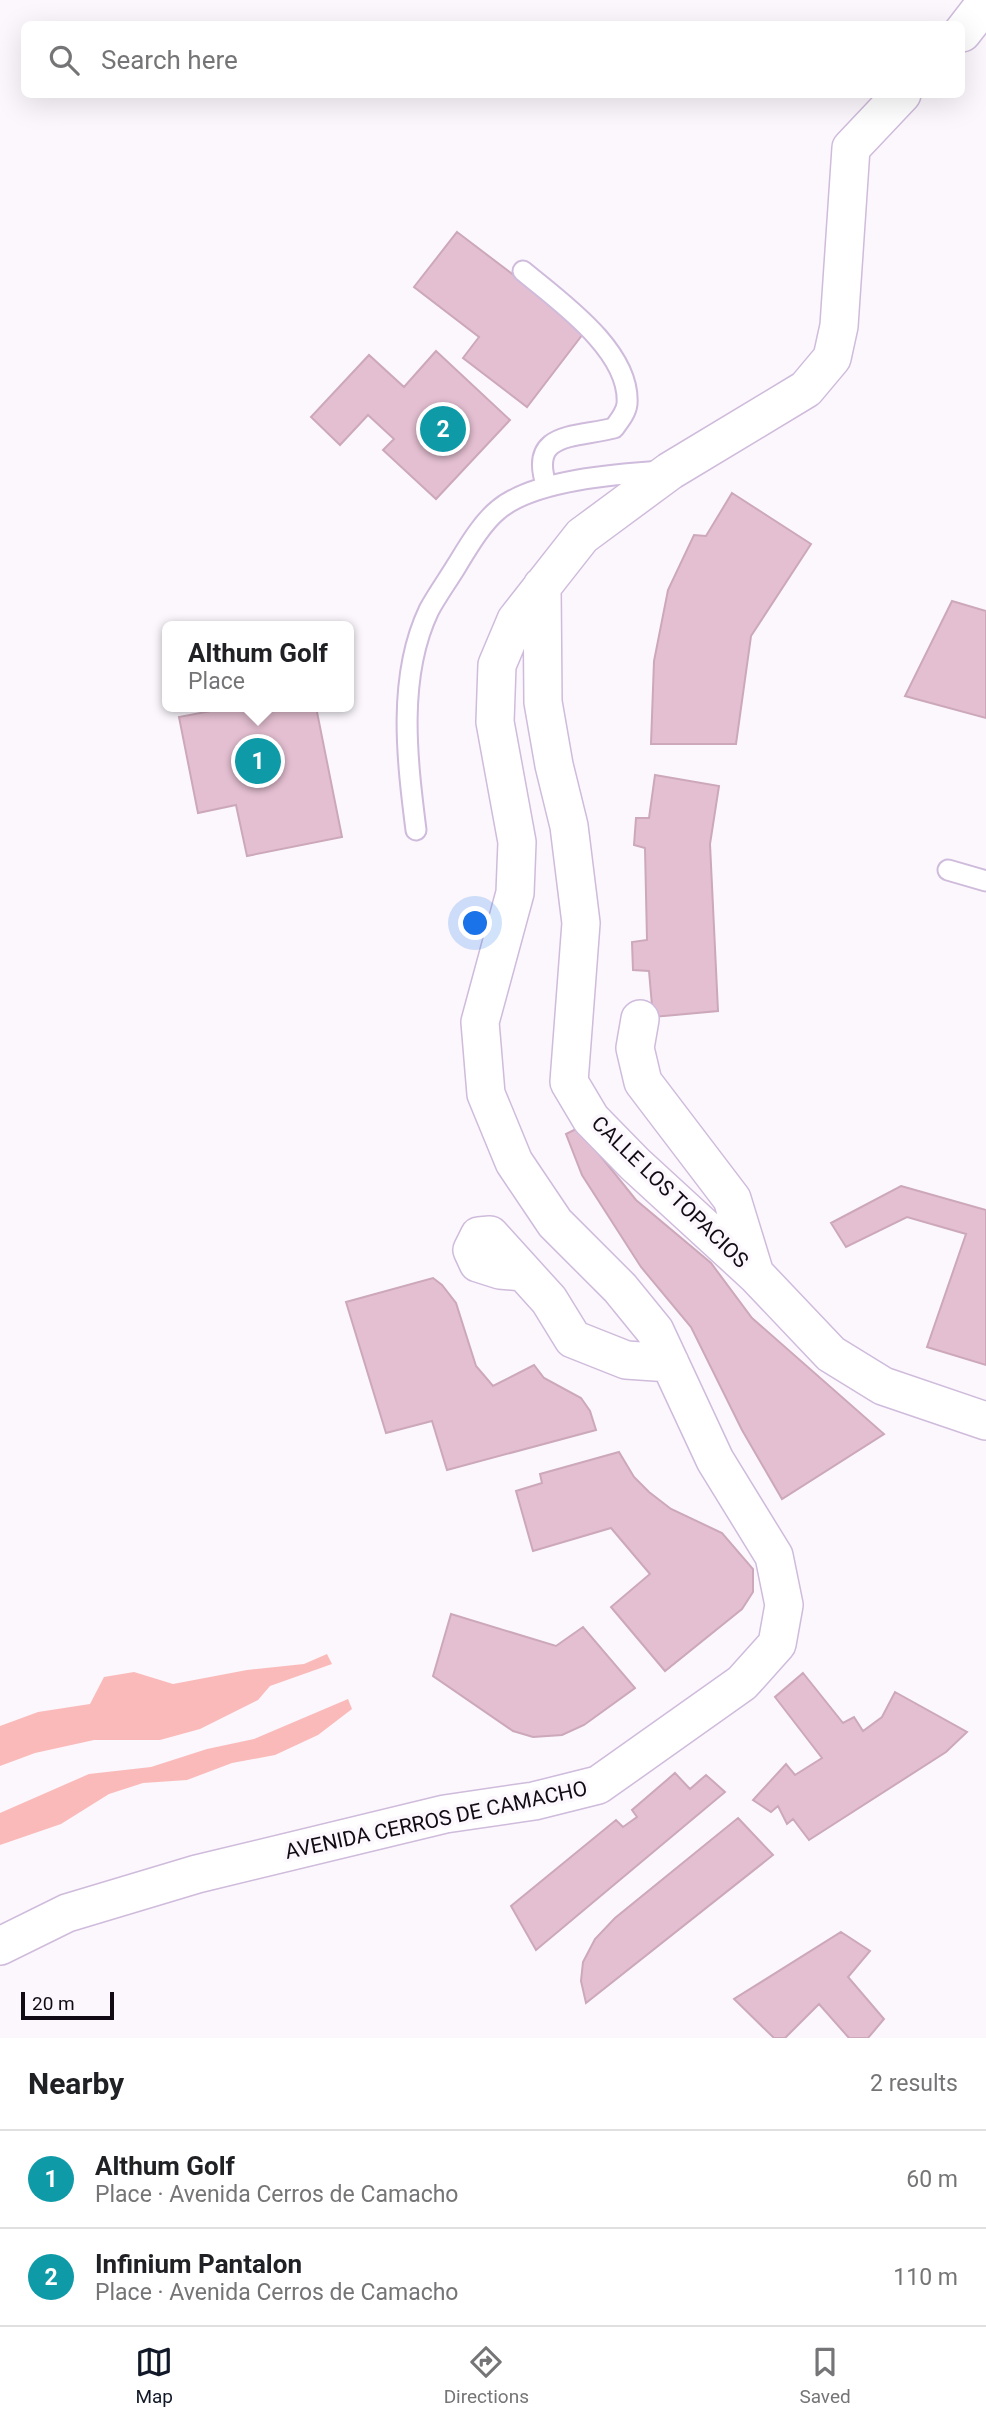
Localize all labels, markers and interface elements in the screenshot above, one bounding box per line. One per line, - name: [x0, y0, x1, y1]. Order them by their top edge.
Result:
- search box: [21, 21, 965, 98]
- icon: search: [45, 41, 83, 79]
- text: Search here: [101, 45, 238, 75]
- pin: 2: [420, 403, 466, 455]
- popup: [162, 621, 354, 712]
- text: Althum Golf: [188, 638, 328, 668]
- text: Place: [188, 668, 245, 695]
- pin: 1: [235, 735, 281, 787]
- your location: [458, 906, 492, 940]
- street label: CALLE LOS TOPACIOS: [587, 1111, 753, 1273]
- street label: AVENIDA CERROS DE CAMACHO: [283, 1776, 589, 1864]
- scale bar: [21, 1989, 114, 2021]
- text: 20 m: [32, 1992, 75, 2015]
- text: Nearby: [28, 2066, 124, 2101]
- text: 2 results: [870, 2070, 958, 2097]
- text: Althum Golf: [95, 2151, 235, 2181]
- text: 1: [44, 2166, 58, 2193]
- text: 60 m: [906, 2166, 958, 2193]
- text: Place · Avenida Cerros de Camacho: [95, 2181, 458, 2208]
- text: Infinium Pantalon: [95, 2249, 302, 2279]
- text: 2: [44, 2264, 58, 2291]
- text: 110 m: [893, 2264, 958, 2291]
- text: Place · Avenida Cerros de Camacho: [95, 2279, 458, 2306]
- tab: Map: [135, 2343, 173, 2408]
- tab: Directions: [444, 2343, 529, 2408]
- tab: Saved: [799, 2343, 851, 2408]

